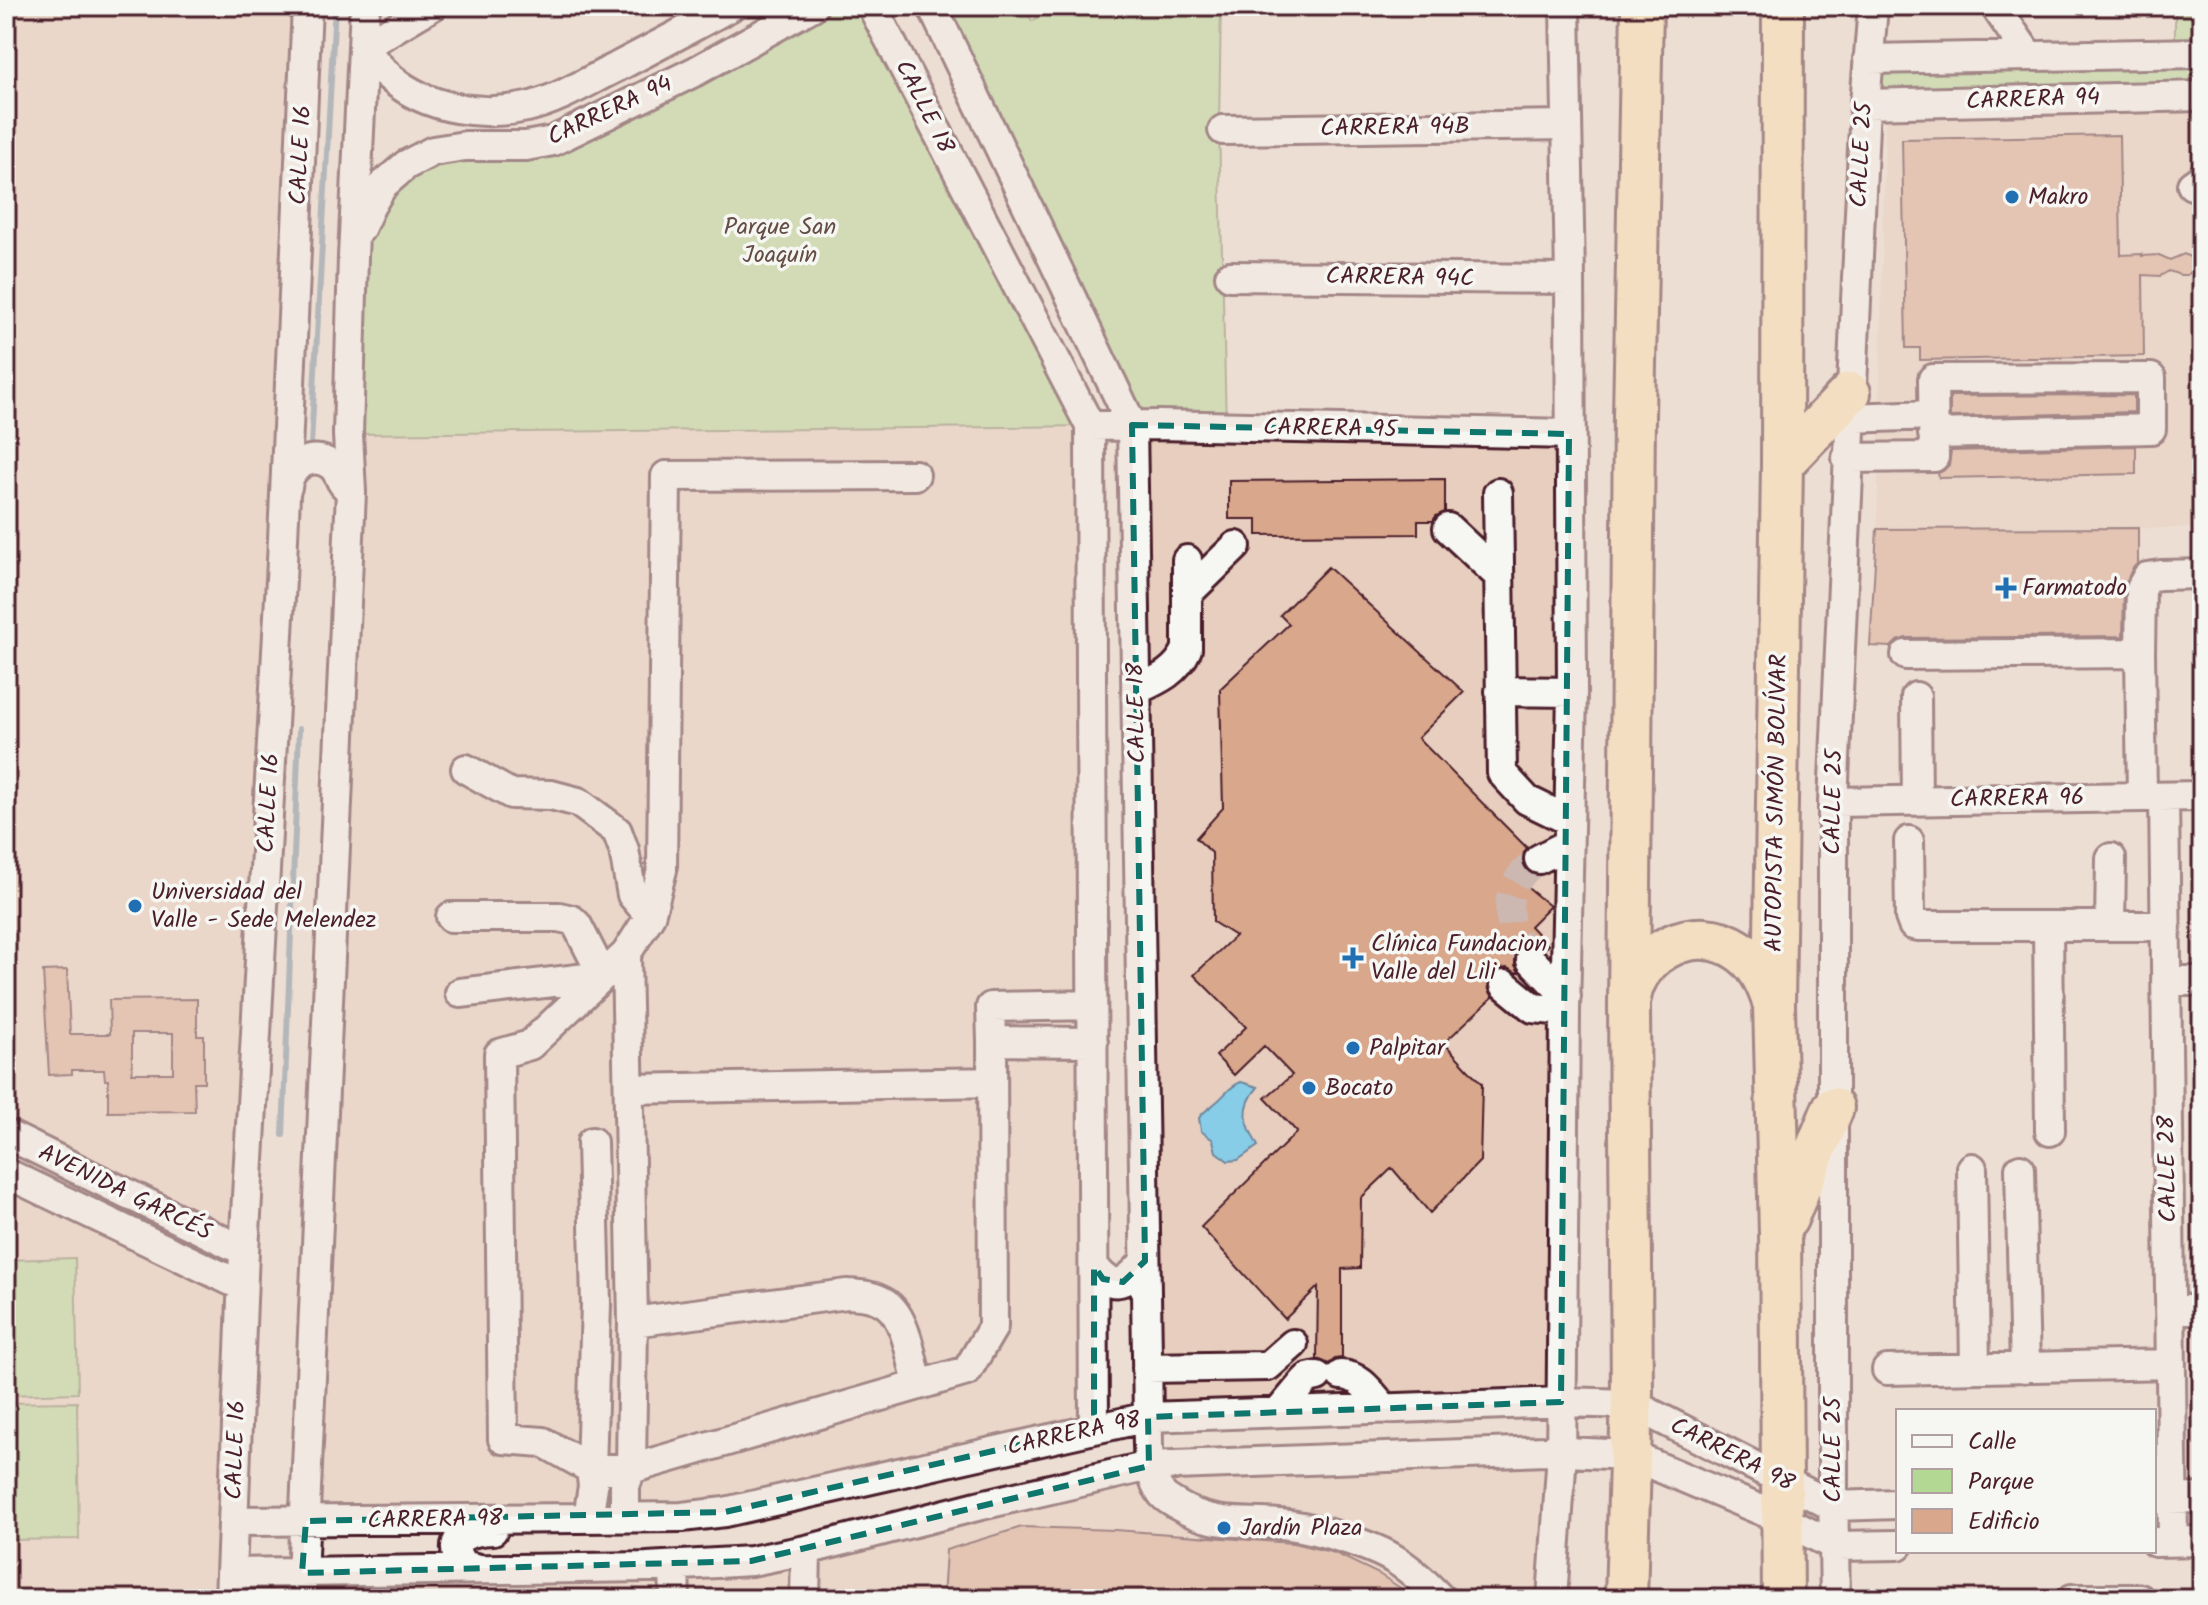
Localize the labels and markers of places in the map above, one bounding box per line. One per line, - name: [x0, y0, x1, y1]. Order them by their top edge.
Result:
- place label: Makro: [2028, 178, 2088, 217]
- marker: Makro: [2003, 188, 2021, 206]
- place label: Farmatodo: [2022, 569, 2127, 608]
- marker: Farmatodo: [1997, 579, 2015, 597]
- place label: Universidad del Valle - Sede Melendez: [151, 873, 376, 940]
- marker: Universidad del Valle - Sede Melendez: [126, 897, 144, 915]
- place label: Clínica Fundacion Valle del Lili: [1371, 925, 1547, 992]
- marker: Clínica Fundacion Valle del Lili: [1342, 947, 1364, 969]
- place label: Palpitar: [1369, 1029, 1447, 1068]
- marker: Palpitar: [1344, 1039, 1362, 1057]
- place label: Bocato: [1325, 1069, 1393, 1108]
- marker: Bocato: [1300, 1079, 1318, 1097]
- place label: Jardín Plaza: [1240, 1509, 1363, 1548]
- marker: Jardín Plaza: [1215, 1519, 1233, 1537]

